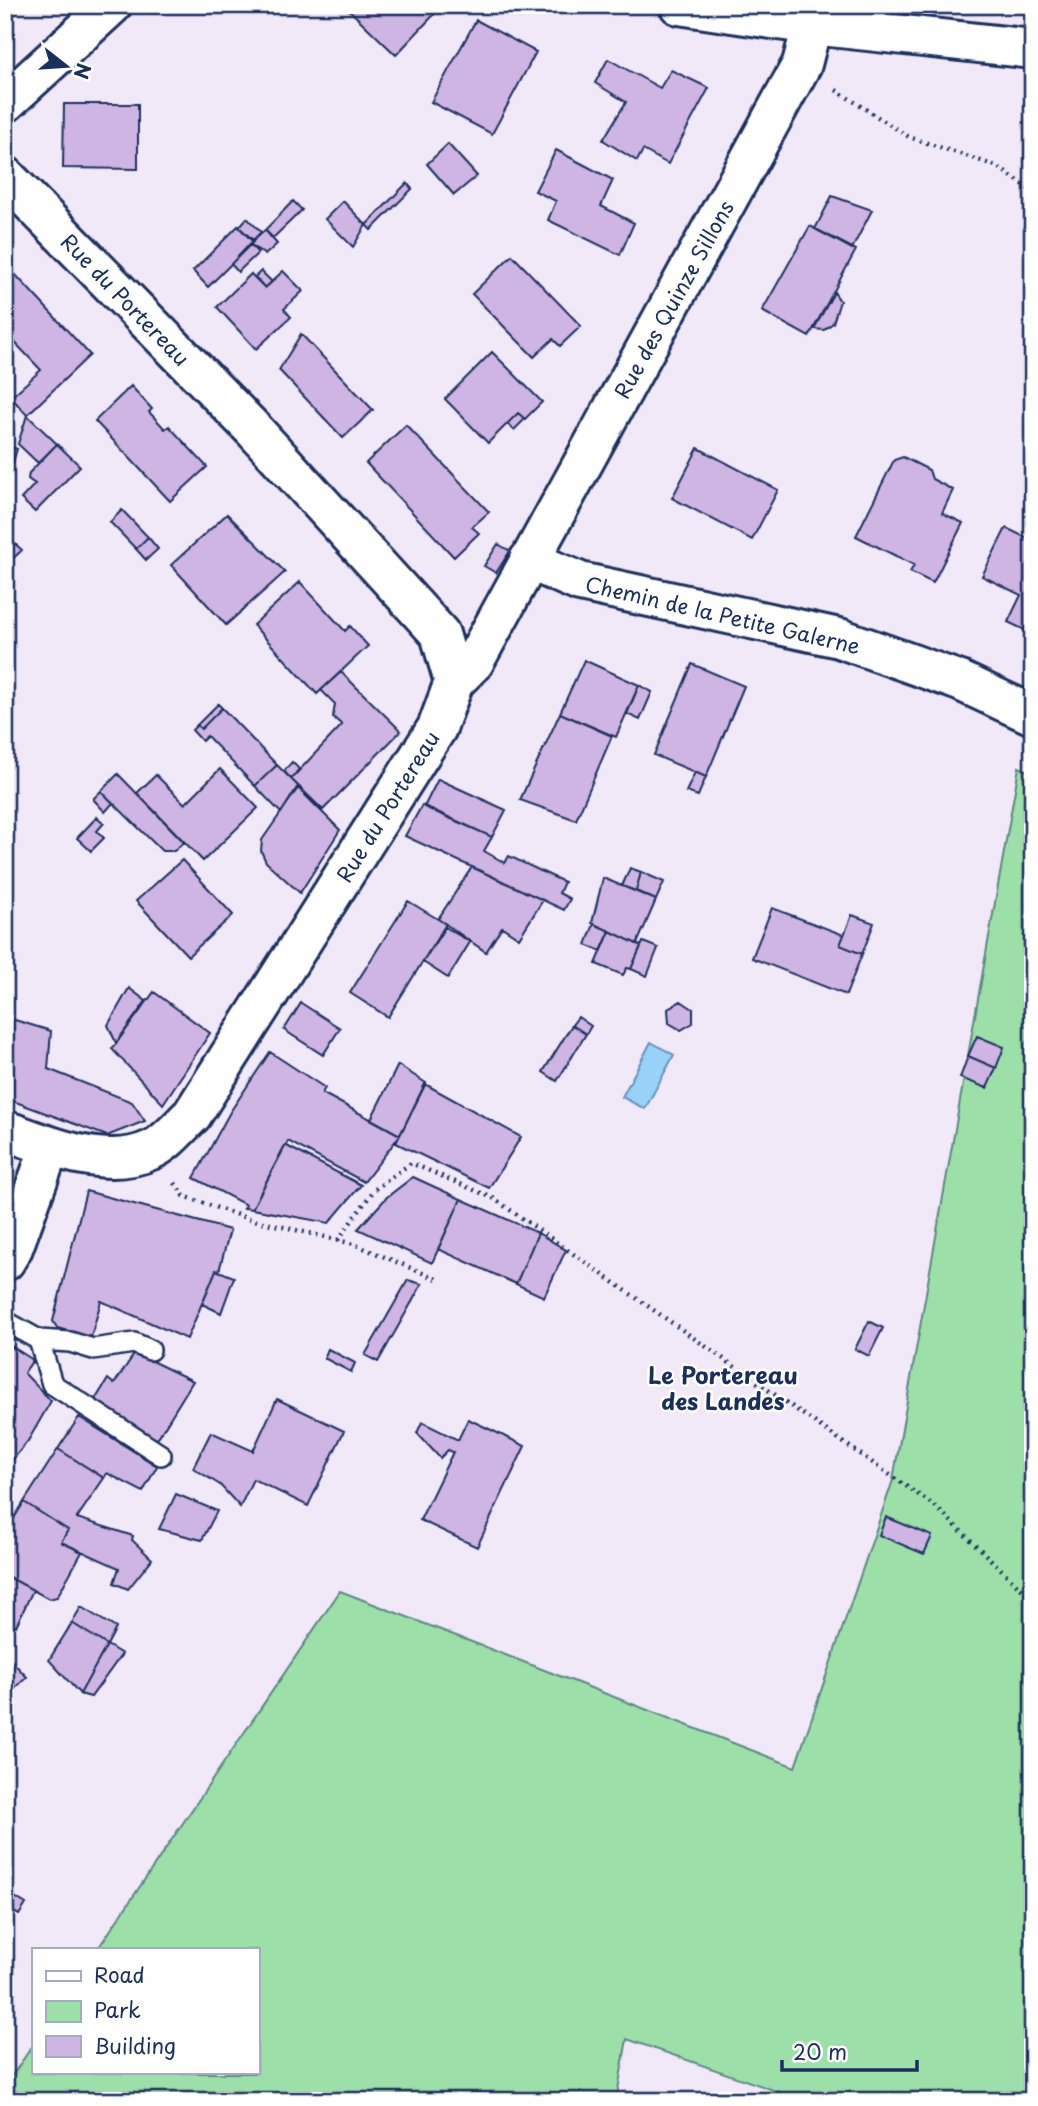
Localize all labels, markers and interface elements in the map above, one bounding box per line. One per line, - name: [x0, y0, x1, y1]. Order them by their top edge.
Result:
- north arrow: [32, 32, 102, 102]
- text: N: [68, 60, 99, 83]
- street label: Rue des Quinze Sillons: [605, 194, 741, 404]
- street label: Rue du Portereau: [54, 226, 198, 372]
- street label: Chemin de la Petite Galerne: [582, 567, 864, 661]
- street label: Rue du Portereau: [328, 724, 446, 888]
- district label: Le Portereau des Landes: [648, 1357, 798, 1418]
- legend: [32, 1948, 259, 2074]
- text: Road: [94, 1958, 145, 1990]
- text: Park: [94, 1993, 141, 2025]
- text: Building: [94, 2029, 176, 2061]
- scale bar: [782, 2029, 917, 2073]
- text: 20 m: [793, 2035, 847, 2067]

